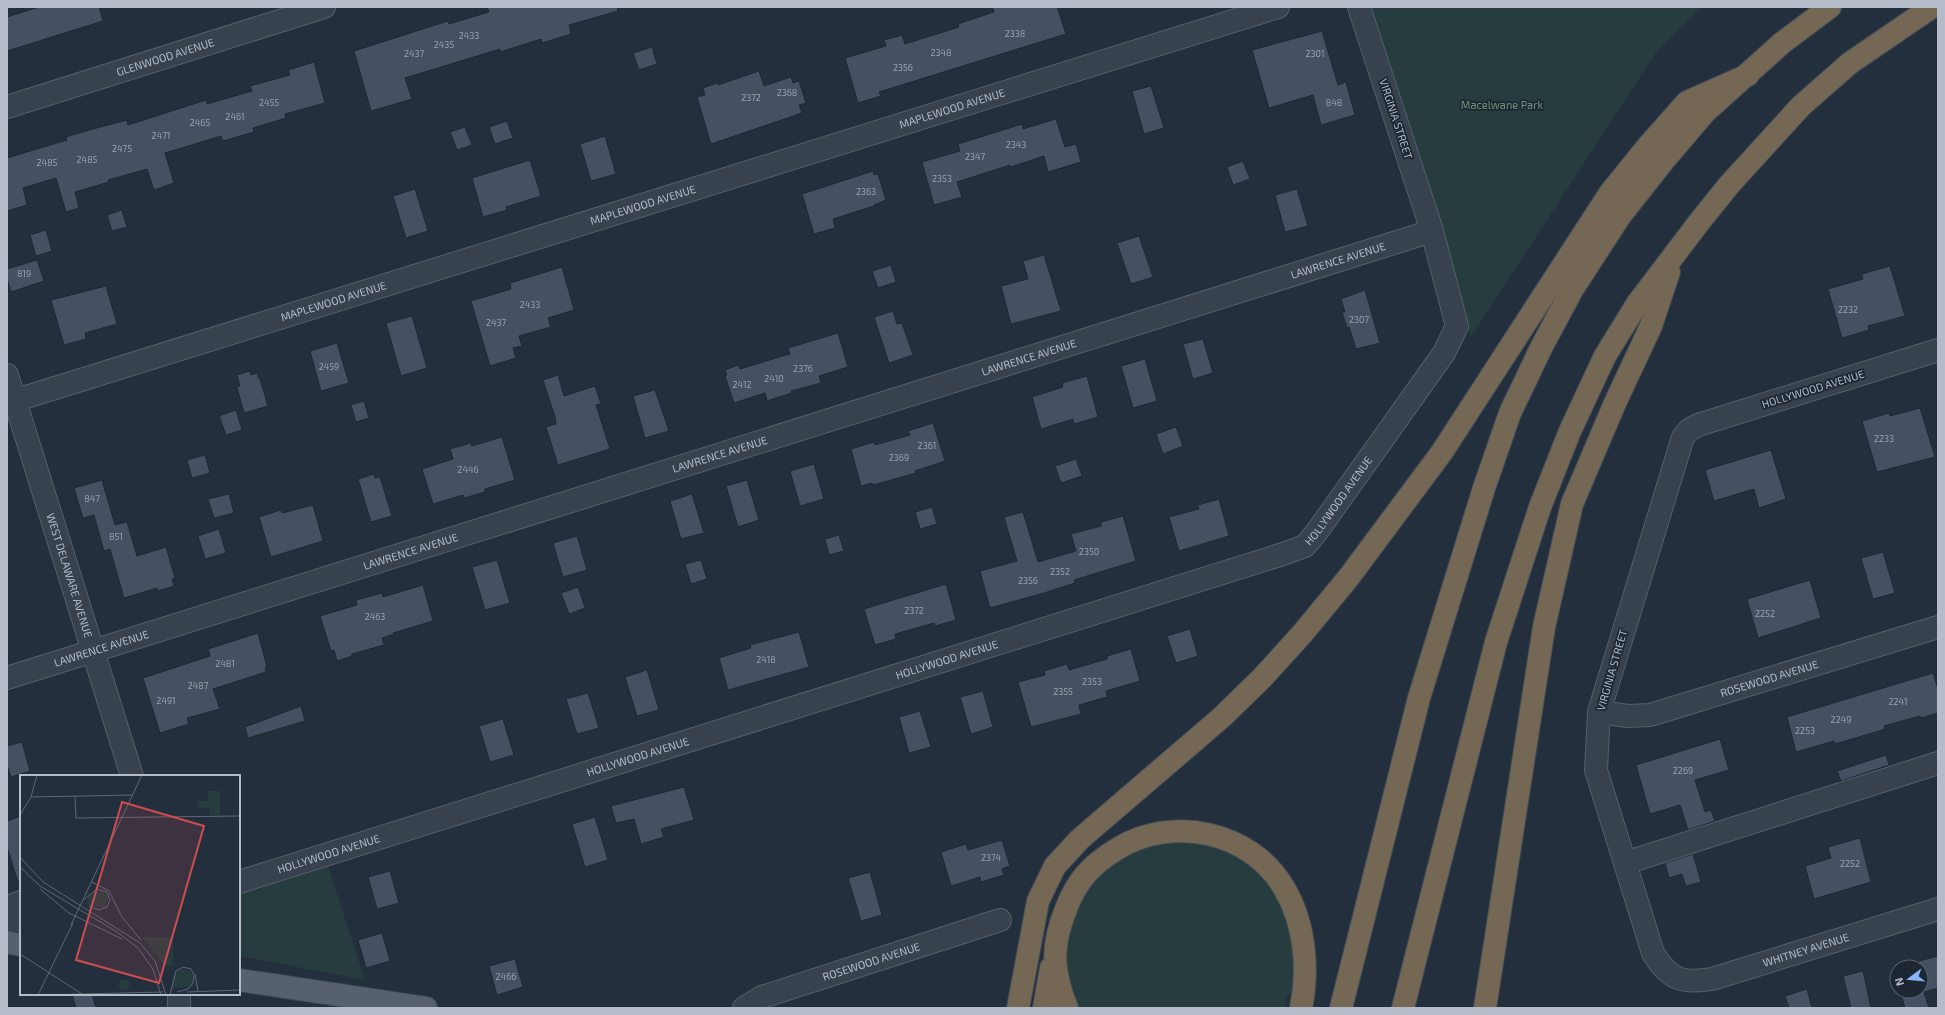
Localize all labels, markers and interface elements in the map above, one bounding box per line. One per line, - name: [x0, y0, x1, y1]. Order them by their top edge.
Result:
- house number: 2338: [1005, 28, 1025, 39]
- house number: 2433: [459, 30, 479, 41]
- street label: GLENWOOD AVENUE: [115, 35, 216, 78]
- house number: 2435: [434, 39, 454, 50]
- house number: 2348: [930, 47, 952, 58]
- house number: 2437: [404, 48, 424, 59]
- house number: 2301: [1305, 48, 1325, 59]
- house number: 2356: [893, 62, 913, 73]
- street label: VIRGINIA STREET: [1377, 77, 1416, 161]
- street label: MAPLEWOOD AVENUE: [898, 85, 1007, 131]
- house number: 2368: [777, 87, 797, 98]
- house number: 2372: [741, 92, 761, 103]
- house number: 2455: [259, 97, 279, 108]
- house number: 848: [1326, 97, 1342, 108]
- park label: Macelwane Park: [1461, 98, 1544, 111]
- house number: 2461: [225, 111, 245, 122]
- house number: 2465: [190, 117, 210, 128]
- house number: 2471: [152, 130, 170, 141]
- house number: 2343: [1006, 139, 1026, 150]
- house number: 2475: [112, 143, 132, 154]
- house number: 2347: [965, 151, 985, 162]
- house number: 2485: [77, 154, 98, 165]
- house number: 2485: [37, 157, 58, 168]
- house number: 2353: [932, 173, 952, 184]
- street label: MAPLEWOOD AVENUE: [588, 182, 697, 227]
- house number: 2363: [856, 186, 876, 197]
- street label: LAWRENCE AVENUE: [1289, 239, 1387, 281]
- house number: 819: [17, 268, 31, 279]
- street label: MAPLEWOOD AVENUE: [279, 278, 388, 323]
- house number: 2433: [520, 299, 540, 310]
- house number: 2232: [1838, 304, 1858, 315]
- house number: 2307: [1349, 314, 1369, 325]
- house number: 2437: [486, 317, 506, 328]
- street label: LAWRENCE AVENUE: [980, 336, 1078, 378]
- house number: 2459: [319, 361, 339, 372]
- house number: 2376: [793, 363, 813, 374]
- street label: HOLLYWOOD AVENUE: [1760, 367, 1866, 410]
- house number: 2410: [764, 373, 784, 384]
- house number: 2412: [732, 379, 752, 390]
- street label: LAWRENCE AVENUE: [671, 433, 769, 475]
- house number: 2233: [1874, 433, 1894, 444]
- house number: 2361: [918, 440, 936, 451]
- house number: 2369: [889, 452, 909, 463]
- street label: HOLLYWOOD AVENUE: [1302, 454, 1375, 548]
- house number: 2446: [457, 464, 479, 475]
- house number: 847: [84, 493, 100, 504]
- street label: WEST DELAWARE AVENUE: [44, 511, 96, 639]
- street label: LAWRENCE AVENUE: [361, 530, 460, 572]
- house number: 851: [109, 531, 123, 542]
- house number: 2350: [1079, 546, 1099, 557]
- house number: 2352: [1050, 566, 1070, 577]
- house number: 2356: [1018, 575, 1038, 586]
- house number: 2372: [904, 605, 924, 616]
- house number: 2252: [1755, 608, 1775, 619]
- house number: 2463: [365, 611, 385, 622]
- street label: LAWRENCE AVENUE: [52, 627, 150, 669]
- street label: VIRGINIA STREET: [1594, 627, 1629, 712]
- street label: HOLLYWOOD AVENUE: [894, 637, 1000, 681]
- house number: 2418: [756, 654, 776, 665]
- street label: ROSEWOOD AVENUE: [1719, 657, 1820, 699]
- house number: 2481: [215, 658, 235, 669]
- house number: 2353: [1082, 676, 1102, 687]
- house number: 2487: [188, 680, 209, 691]
- house number: 2355: [1053, 686, 1073, 697]
- house number: 2491: [156, 695, 176, 706]
- house number: 2241: [1888, 696, 1908, 707]
- house number: 2249: [1831, 714, 1851, 725]
- house number: 2253: [1795, 725, 1815, 736]
- street label: HOLLYWOOD AVENUE: [585, 734, 690, 778]
- house number: 2269: [1673, 765, 1693, 776]
- inset map: [20, 775, 240, 995]
- street label: HOLLYWOOD AVENUE: [276, 831, 381, 876]
- house number: 2374: [981, 852, 1002, 863]
- house number: 2252: [1840, 858, 1860, 869]
- street label: WHITNEY AVENUE: [1761, 930, 1851, 969]
- street label: ROSEWOOD AVENUE: [821, 939, 922, 983]
- north arrow: [1889, 959, 1929, 999]
- house number: 2466: [496, 971, 516, 982]
- text: N: [1892, 976, 1906, 988]

